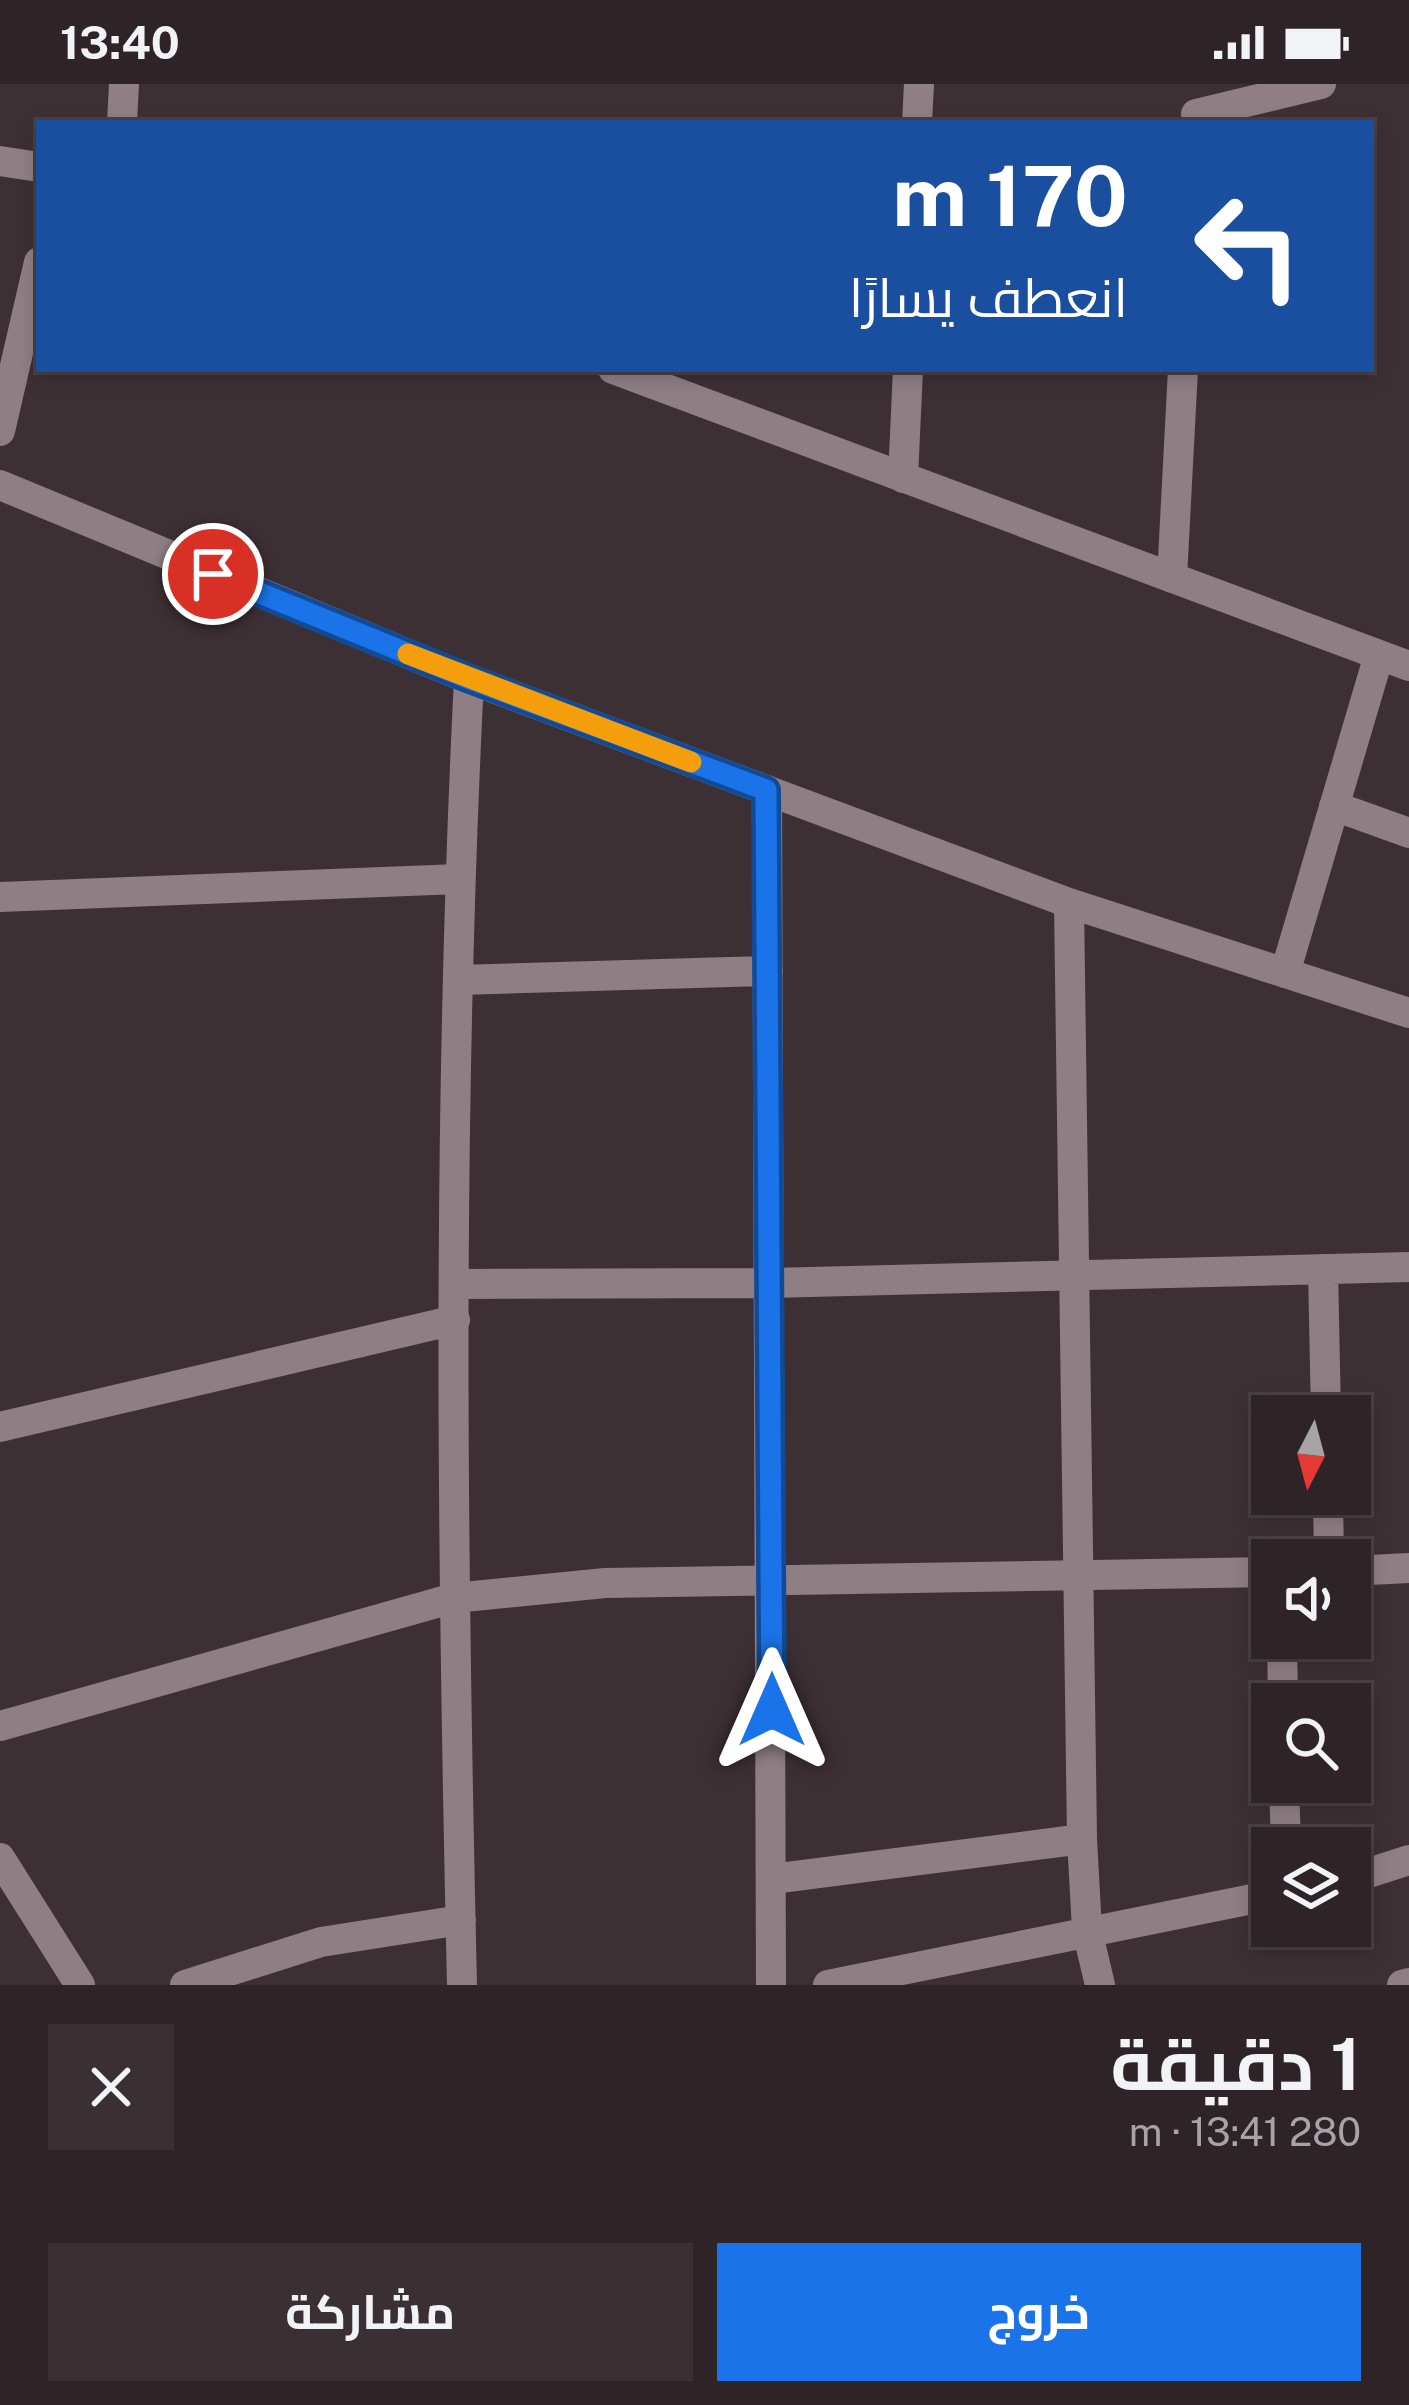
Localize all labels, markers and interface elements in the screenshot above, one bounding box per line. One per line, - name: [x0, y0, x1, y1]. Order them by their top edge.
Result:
- text: 13:40: [60, 16, 180, 69]
- text: 170 m: [892, 146, 1128, 245]
- icon: left: [1170, 168, 1326, 324]
- text: انعطف يسارًا: [849, 266, 1128, 329]
- pin: [162, 523, 264, 625]
- icon: arrive: [180, 541, 246, 607]
- north arrow: [1251, 1395, 1371, 1515]
- map controls: [1251, 1395, 1371, 1947]
- button: sound: [1251, 1539, 1371, 1659]
- position arrow: [709, 1647, 835, 1773]
- button: search: [1251, 1683, 1371, 1803]
- button: layers: [1251, 1827, 1371, 1947]
- text: 1 دقيقة: [1110, 2022, 1361, 2106]
- button: close: [48, 2024, 174, 2150]
- text: 280 m · 13:41: [1129, 2109, 1361, 2155]
- button: مشاركة: [48, 2243, 693, 2381]
- button: خروج: [717, 2243, 1361, 2381]

